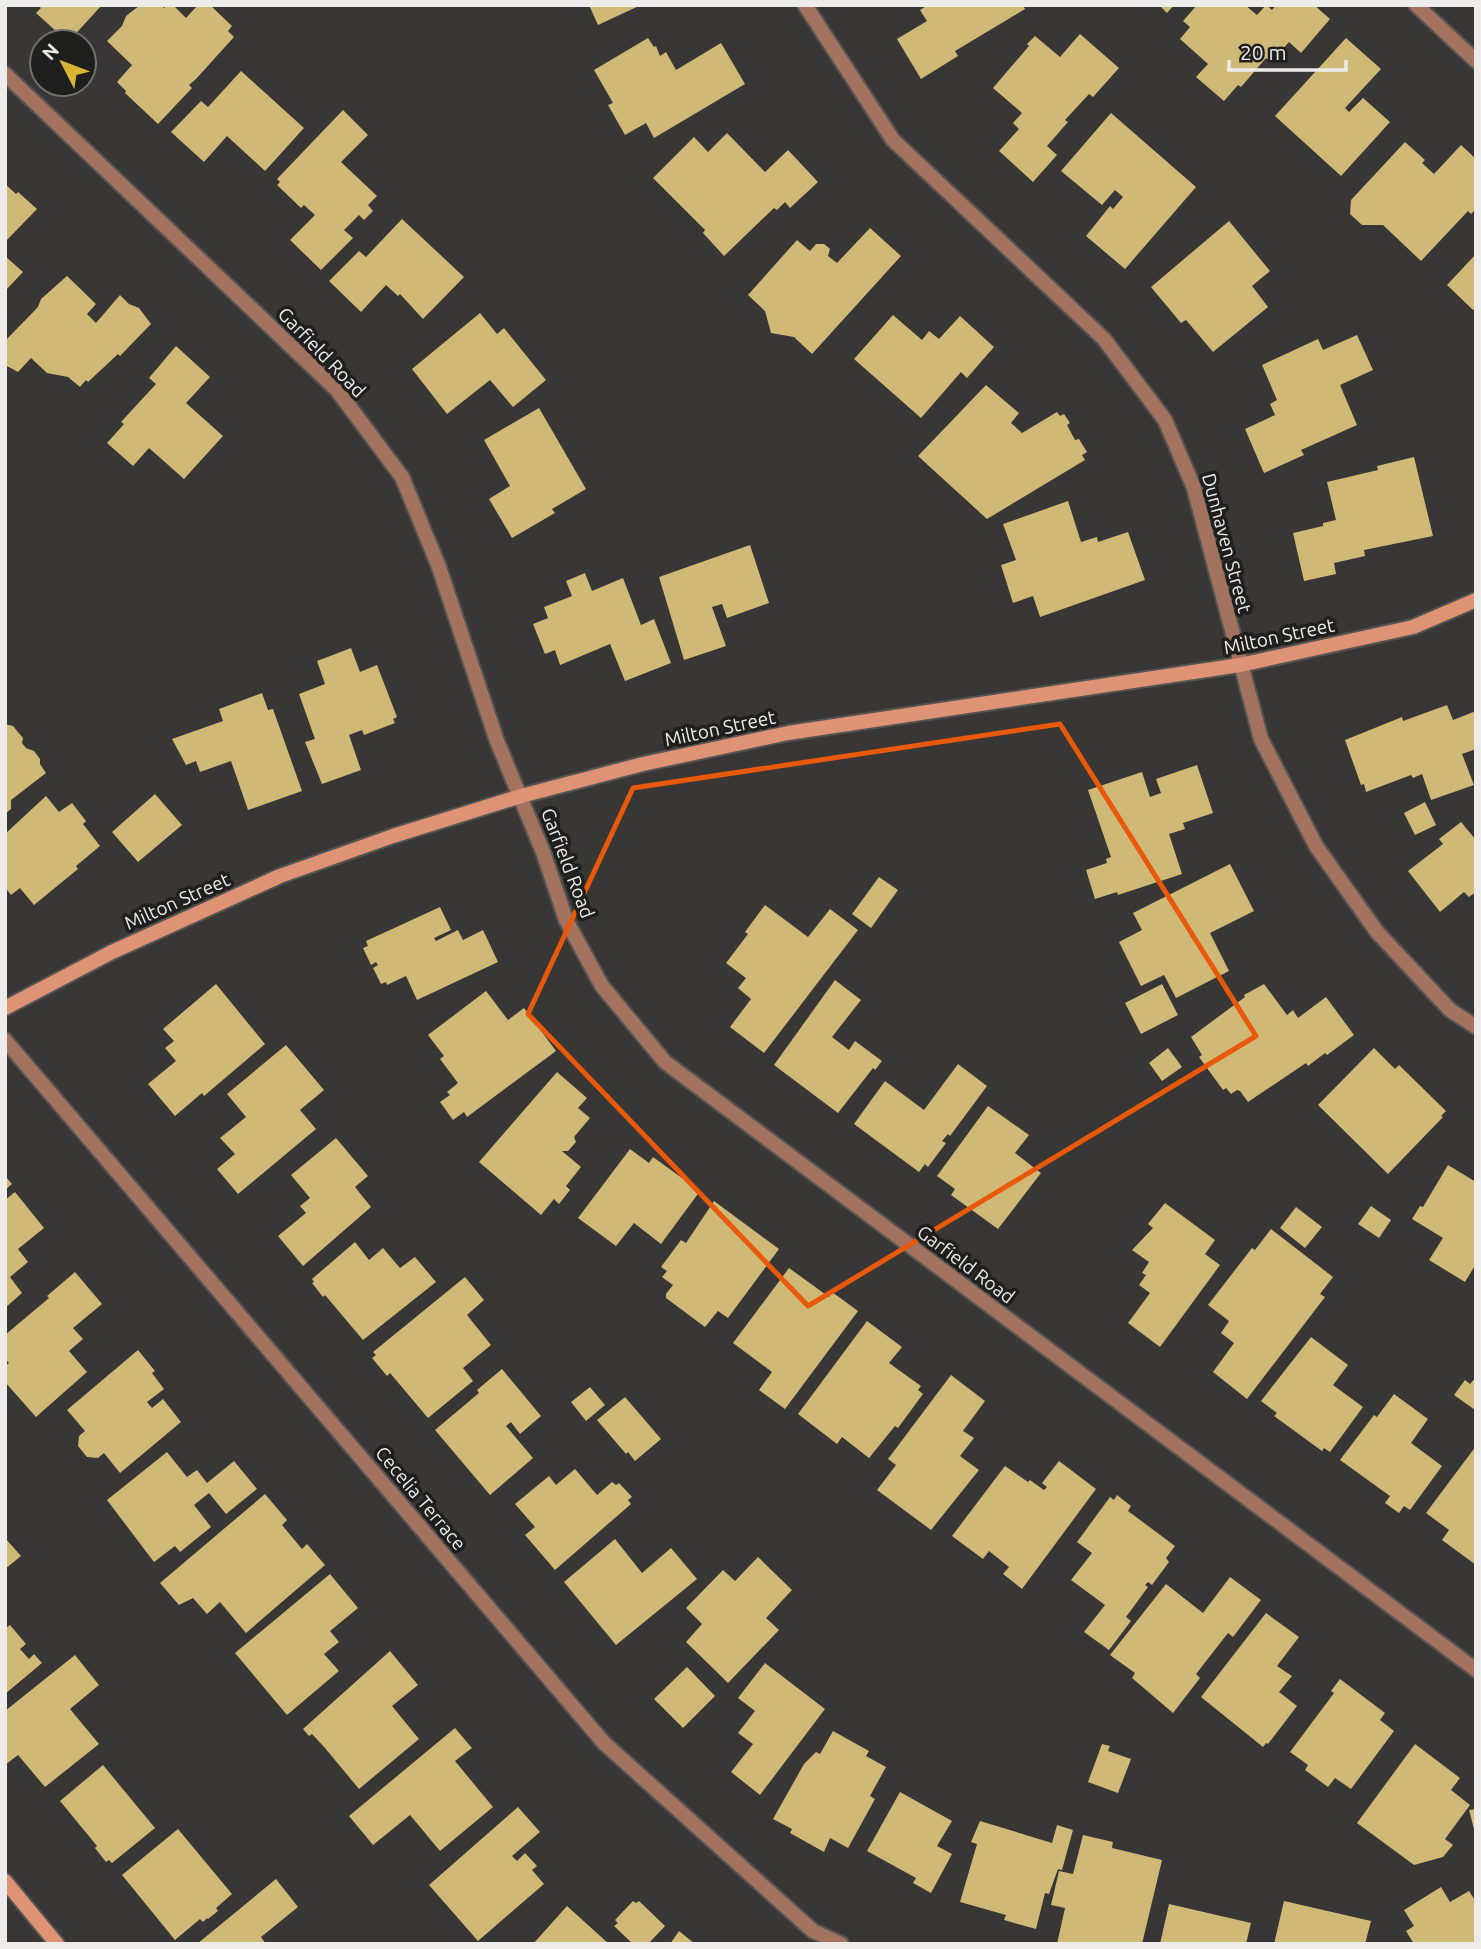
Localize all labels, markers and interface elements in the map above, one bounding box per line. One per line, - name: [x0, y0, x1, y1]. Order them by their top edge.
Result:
- north arrow: [28, 28, 98, 98]
- scale bar: [1229, 28, 1346, 72]
- text: N: [37, 39, 63, 64]
- text: 20 m: [1240, 40, 1287, 64]
- street label: Garfield Road: [274, 303, 370, 401]
- street label: Dunhaven Street: [1198, 471, 1256, 616]
- street label: Milton Street: [1221, 613, 1337, 658]
- street label: Milton Street: [662, 705, 778, 750]
- street label: Garfield Road: [537, 805, 599, 921]
- street label: Milton Street: [121, 868, 234, 934]
- street label: Garfield Road: [913, 1220, 1019, 1308]
- street label: Cecelia Terrace: [371, 1442, 471, 1554]

